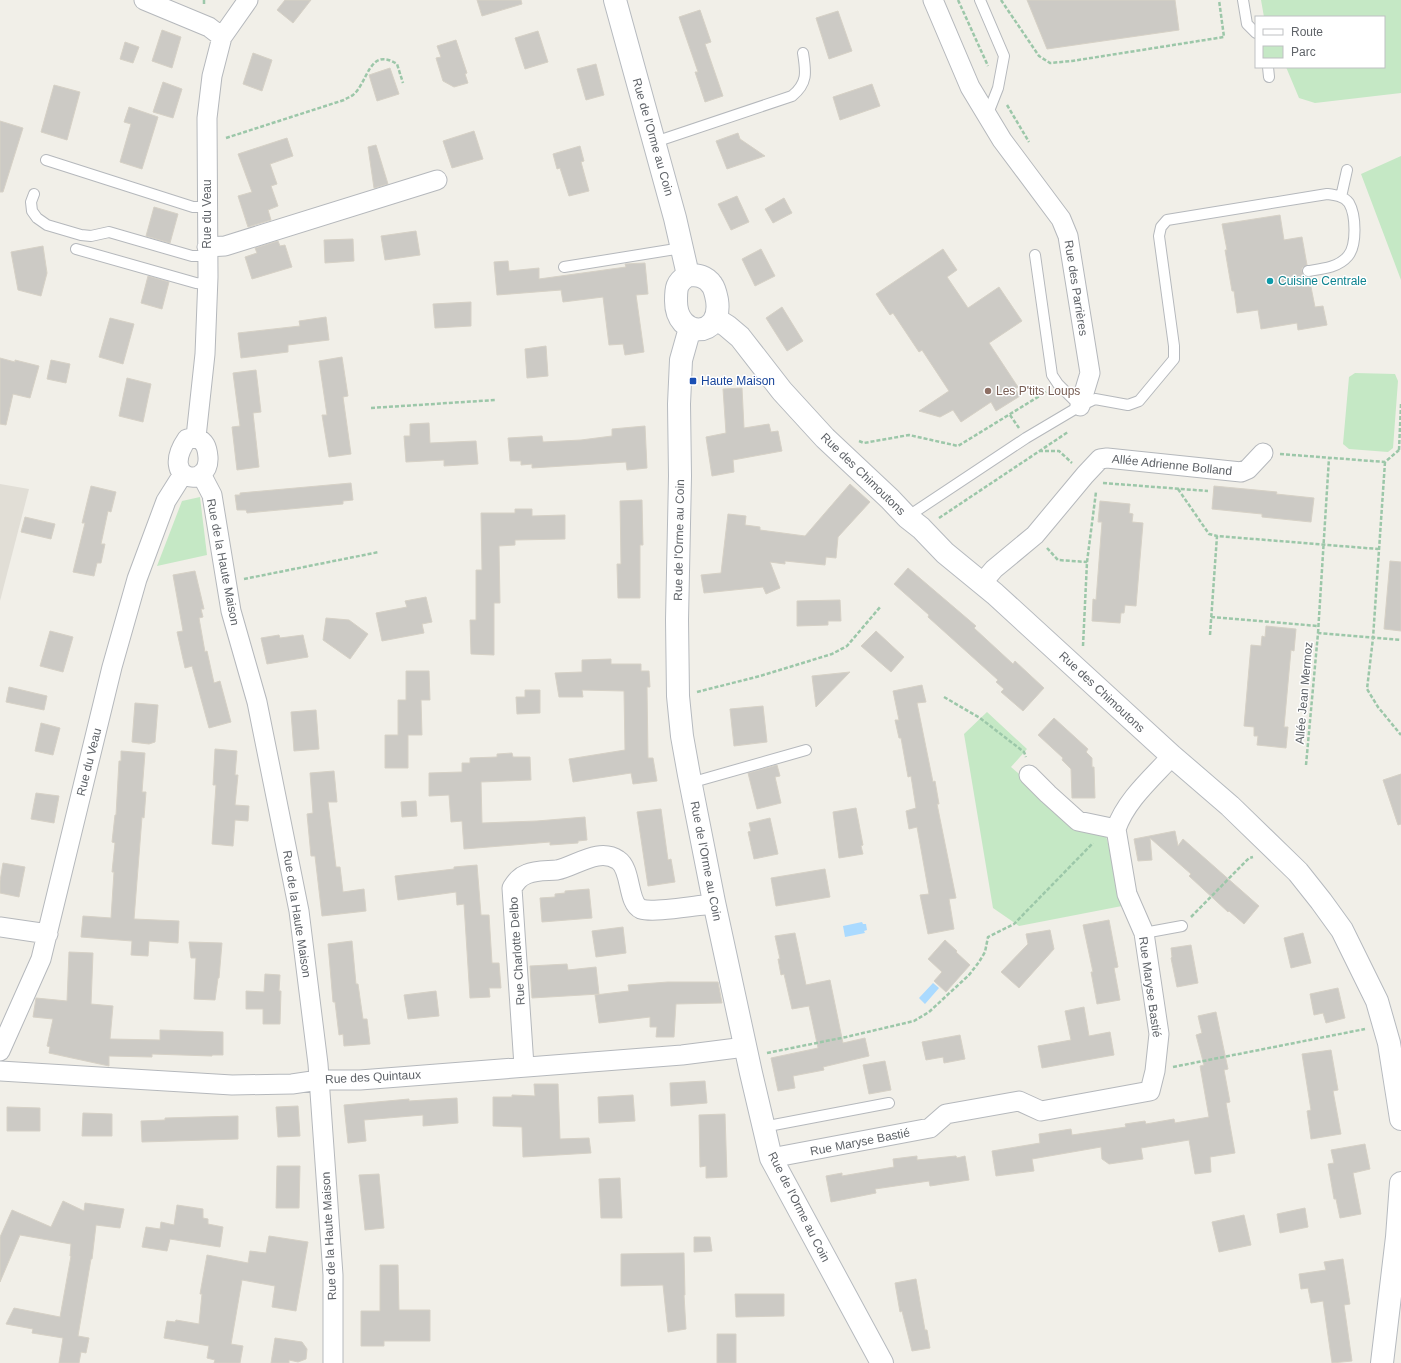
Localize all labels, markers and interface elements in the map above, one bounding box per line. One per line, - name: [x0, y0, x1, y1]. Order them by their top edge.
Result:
- legend: [1255, 16, 1385, 68]
- text: Route: [1291, 25, 1323, 39]
- text: Parc: [1291, 45, 1316, 59]
- street label: Rue de l'Orme au Coin: [630, 77, 676, 197]
- street label: Rue du Veau: [200, 179, 214, 249]
- street label: Rue des Parrières: [1062, 239, 1090, 337]
- place label: Cuisine Centrale: [1278, 274, 1367, 288]
- marker: Cuisine Centrale: [1265, 276, 1275, 286]
- place label: Haute Maison: [701, 374, 775, 388]
- marker: Haute Maison: [688, 376, 698, 386]
- place label: Les P'tits Loups: [996, 384, 1080, 398]
- marker: Les P'tits Loups: [983, 386, 993, 396]
- street label: Rue des Chimoutons: [818, 430, 908, 518]
- street label: Allée Adrienne Bolland: [1111, 452, 1233, 478]
- street label: Rue de l'Orme au Coin: [671, 479, 687, 601]
- street label: Rue de la Haute Maison: [204, 497, 242, 627]
- street label: Allée Jean Mermoz: [1293, 641, 1315, 745]
- street label: Rue des Chimoutons: [1056, 649, 1148, 735]
- street label: Rue du Veau: [74, 727, 104, 797]
- street label: Rue de l'Orme au Coin: [688, 800, 724, 922]
- street label: Rue de la Haute Maison: [280, 849, 314, 979]
- street label: Rue Charlotte Delbo: [506, 896, 528, 1006]
- street label: Rue Maryse Bastié: [1136, 936, 1164, 1038]
- street label: Rue des Quintaux: [325, 1067, 421, 1087]
- street label: Rue Maryse Bastié: [809, 1125, 911, 1159]
- street label: Rue de l'Orme au Coin: [765, 1150, 833, 1264]
- street label: Rue de la Haute Maison: [319, 1171, 339, 1301]

